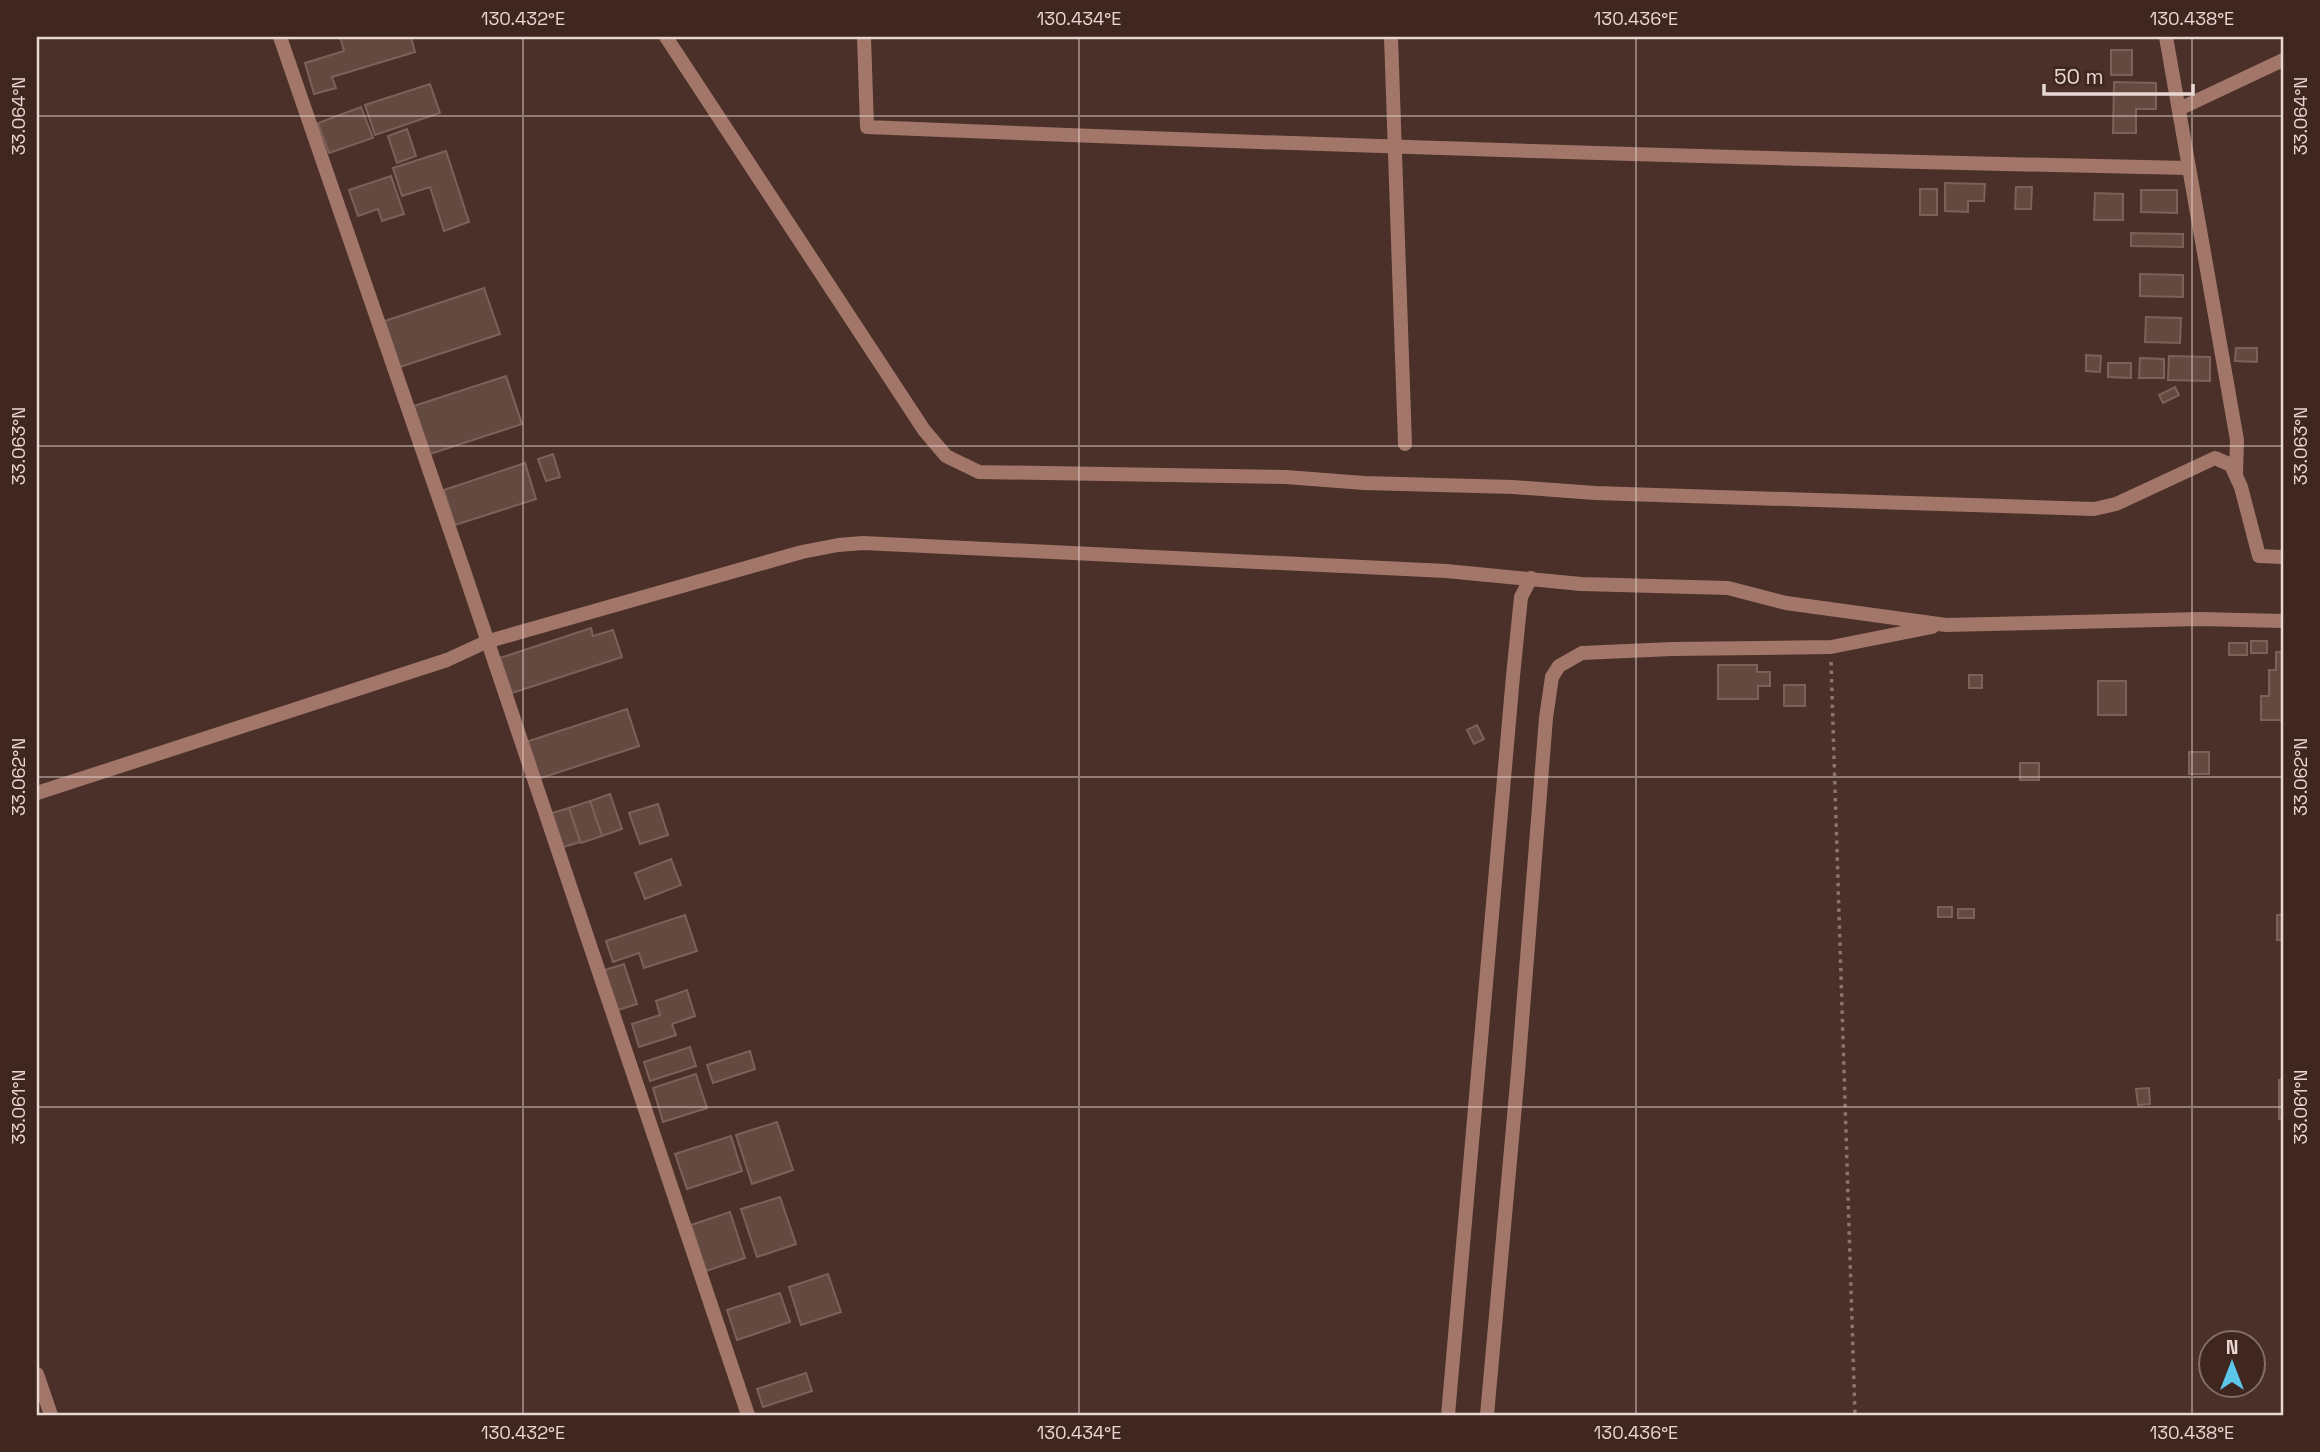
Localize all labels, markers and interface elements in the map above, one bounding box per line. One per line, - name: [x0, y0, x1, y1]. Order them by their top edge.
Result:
- text: 130.432°E: [481, 7, 565, 30]
- text: 130.434°E: [1037, 7, 1121, 30]
- text: 130.436°E: [1594, 7, 1678, 30]
- text: 130.438°E: [2150, 7, 2234, 30]
- scale bar: [2044, 52, 2192, 96]
- text: 50 m: [2054, 63, 2104, 90]
- text: 33.064°N: [7, 77, 30, 155]
- text: 33.064°N: [2289, 77, 2312, 155]
- text: 33.063°N: [7, 407, 30, 485]
- text: 33.063°N: [2289, 407, 2312, 485]
- text: 33.062°N: [7, 738, 30, 816]
- text: 33.062°N: [2289, 738, 2312, 816]
- text: 33.061°N: [7, 1070, 30, 1144]
- text: 33.061°N: [2289, 1070, 2312, 1144]
- north arrow: [2198, 1330, 2268, 1400]
- text: N: [2226, 1335, 2238, 1360]
- text: 130.432°E: [481, 1421, 565, 1444]
- text: 130.434°E: [1037, 1421, 1121, 1444]
- text: 130.436°E: [1594, 1421, 1678, 1444]
- text: 130.438°E: [2150, 1421, 2234, 1444]

